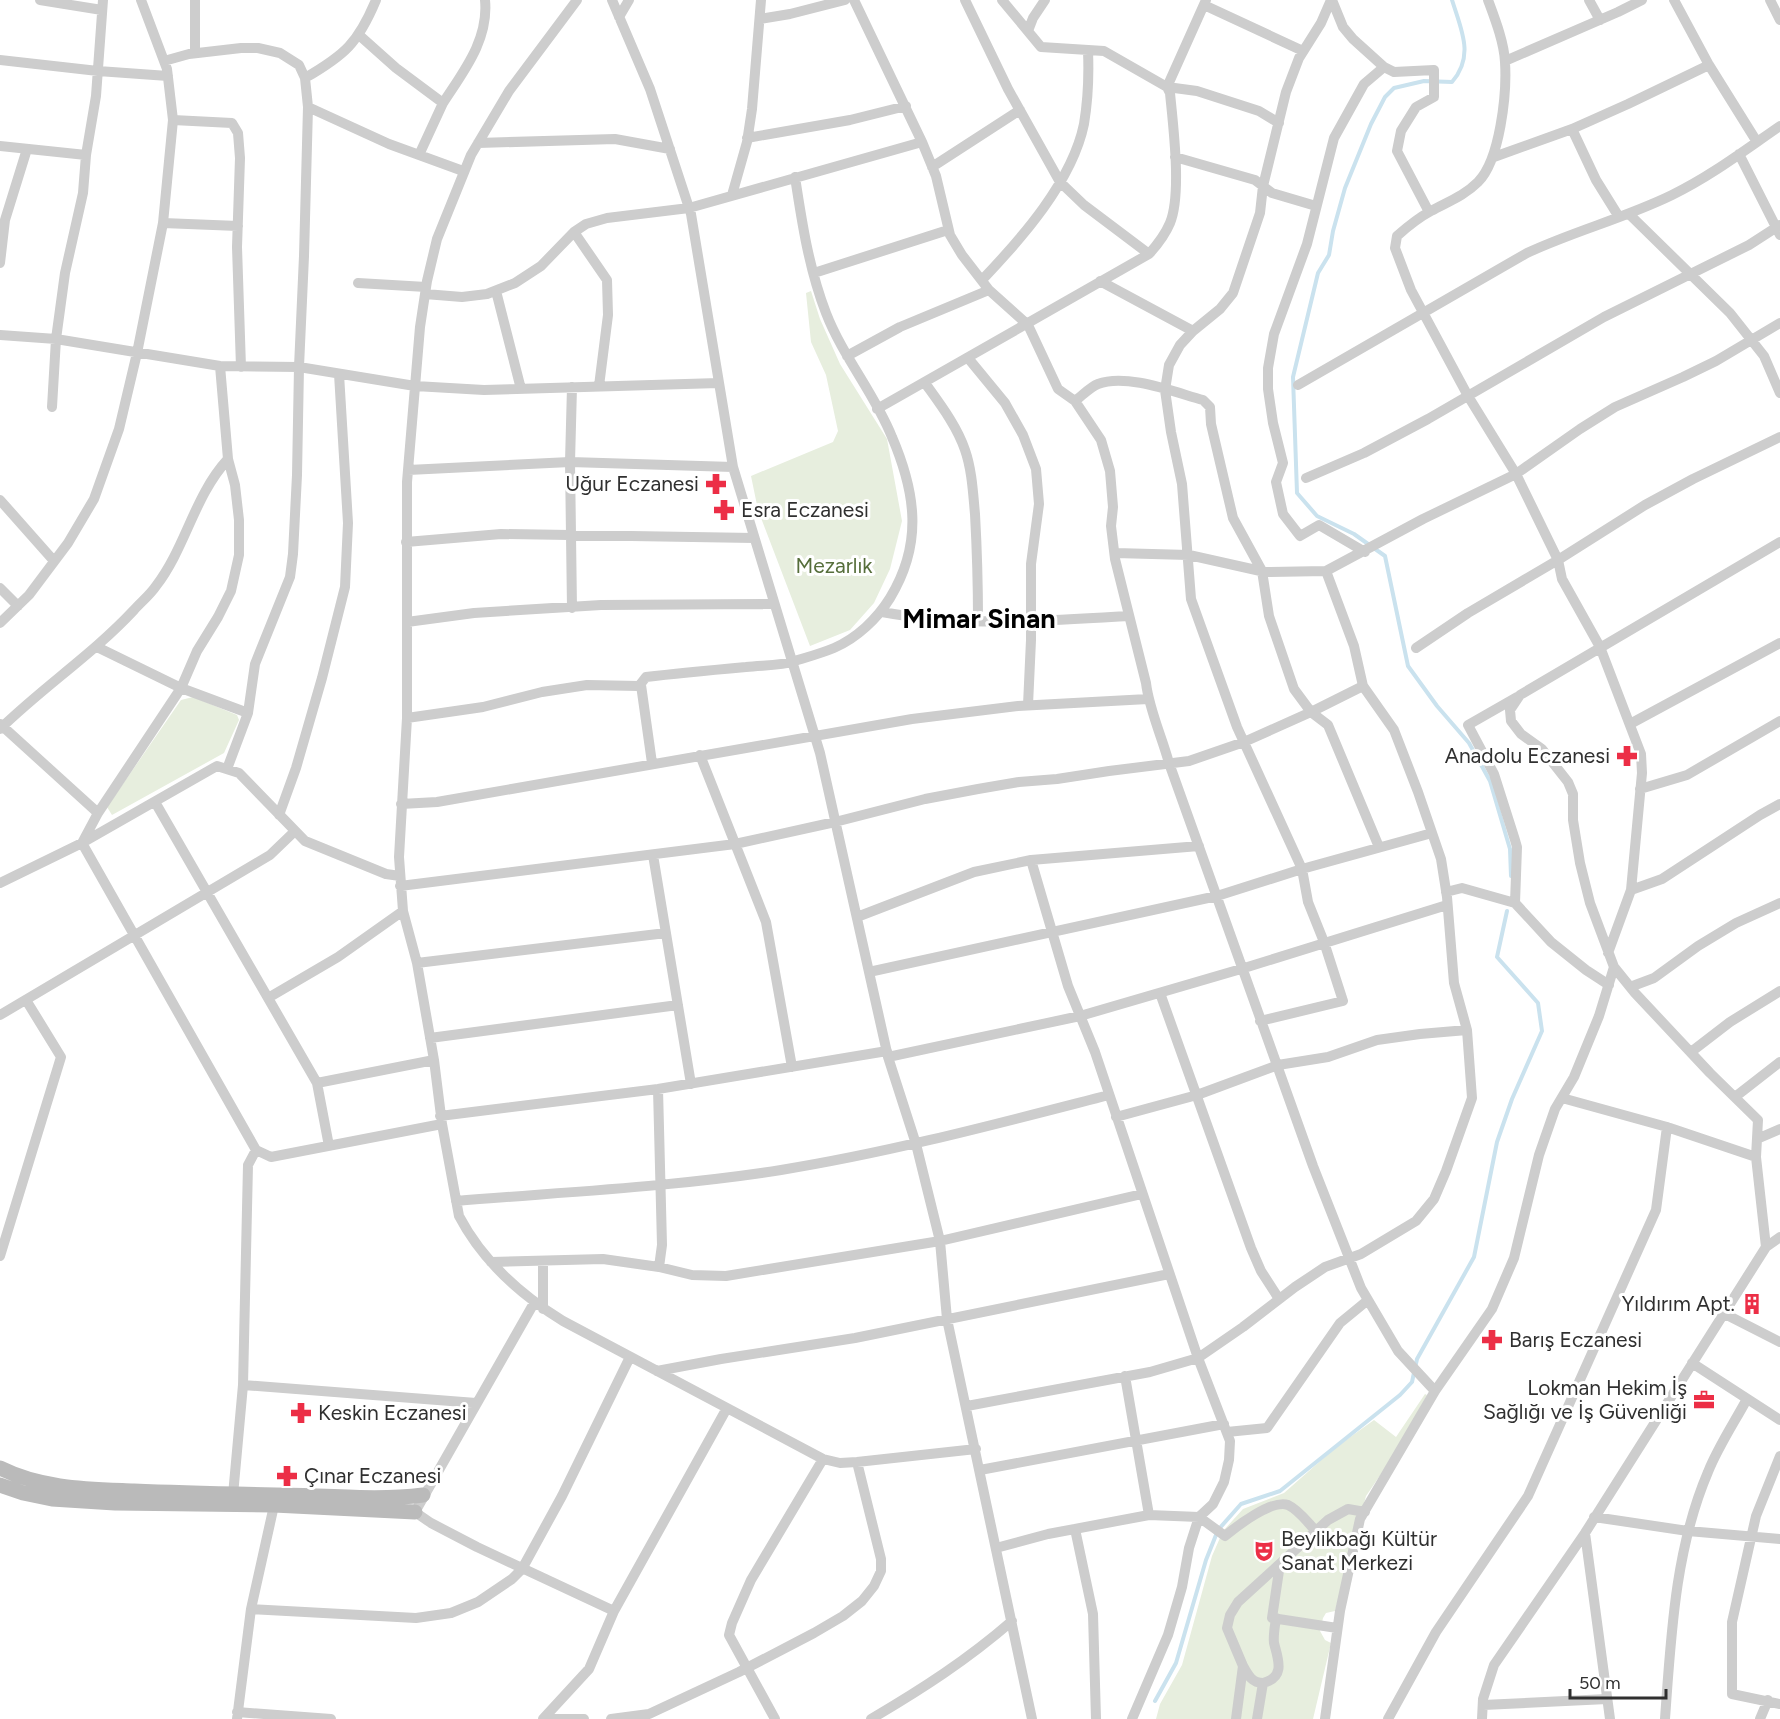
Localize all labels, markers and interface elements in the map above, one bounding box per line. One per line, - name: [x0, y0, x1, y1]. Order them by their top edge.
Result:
- place label: Uğur Eczanesi: [565, 471, 699, 496]
- pharmacy icon: Uğur Eczanesi: [704, 472, 728, 496]
- place label: Esra Eczanesi: [741, 497, 869, 522]
- pharmacy icon: Esra Eczanesi: [712, 498, 736, 522]
- park label: Mezarlık: [795, 553, 873, 578]
- district label: Mimar Sinan: [902, 602, 1056, 635]
- place label: Anadolu Eczanesi: [1445, 743, 1610, 768]
- pharmacy icon: Anadolu Eczanesi: [1615, 744, 1639, 768]
- place label: Yıldırım Apt.: [1622, 1291, 1735, 1316]
- building icon: Yıldırım Apt.: [1740, 1292, 1764, 1316]
- place label: Barış Eczanesi: [1509, 1327, 1642, 1352]
- pharmacy icon: Barış Eczanesi: [1480, 1328, 1504, 1352]
- place label: Lokman Hekim İş Sağlığı ve İş Güvenliği: [1483, 1375, 1687, 1424]
- office icon: Lokman Hekim İş Sağlığı ve İş Güvenliği: [1692, 1388, 1716, 1412]
- place label: Keskin Eczanesi: [318, 1400, 467, 1425]
- pharmacy icon: Keskin Eczanesi: [289, 1401, 313, 1425]
- place label: Çınar Eczanesi: [304, 1463, 441, 1488]
- pharmacy icon: Çınar Eczanesi: [275, 1464, 299, 1488]
- place label: Beylikbağı Kültür Sanat Merkezi: [1281, 1526, 1437, 1575]
- theatre icon: Beylikbağı Kültür Sanat Merkezi: [1252, 1539, 1276, 1563]
- scale bar: [1570, 1662, 1666, 1700]
- text: 50 m: [1579, 1672, 1621, 1694]

